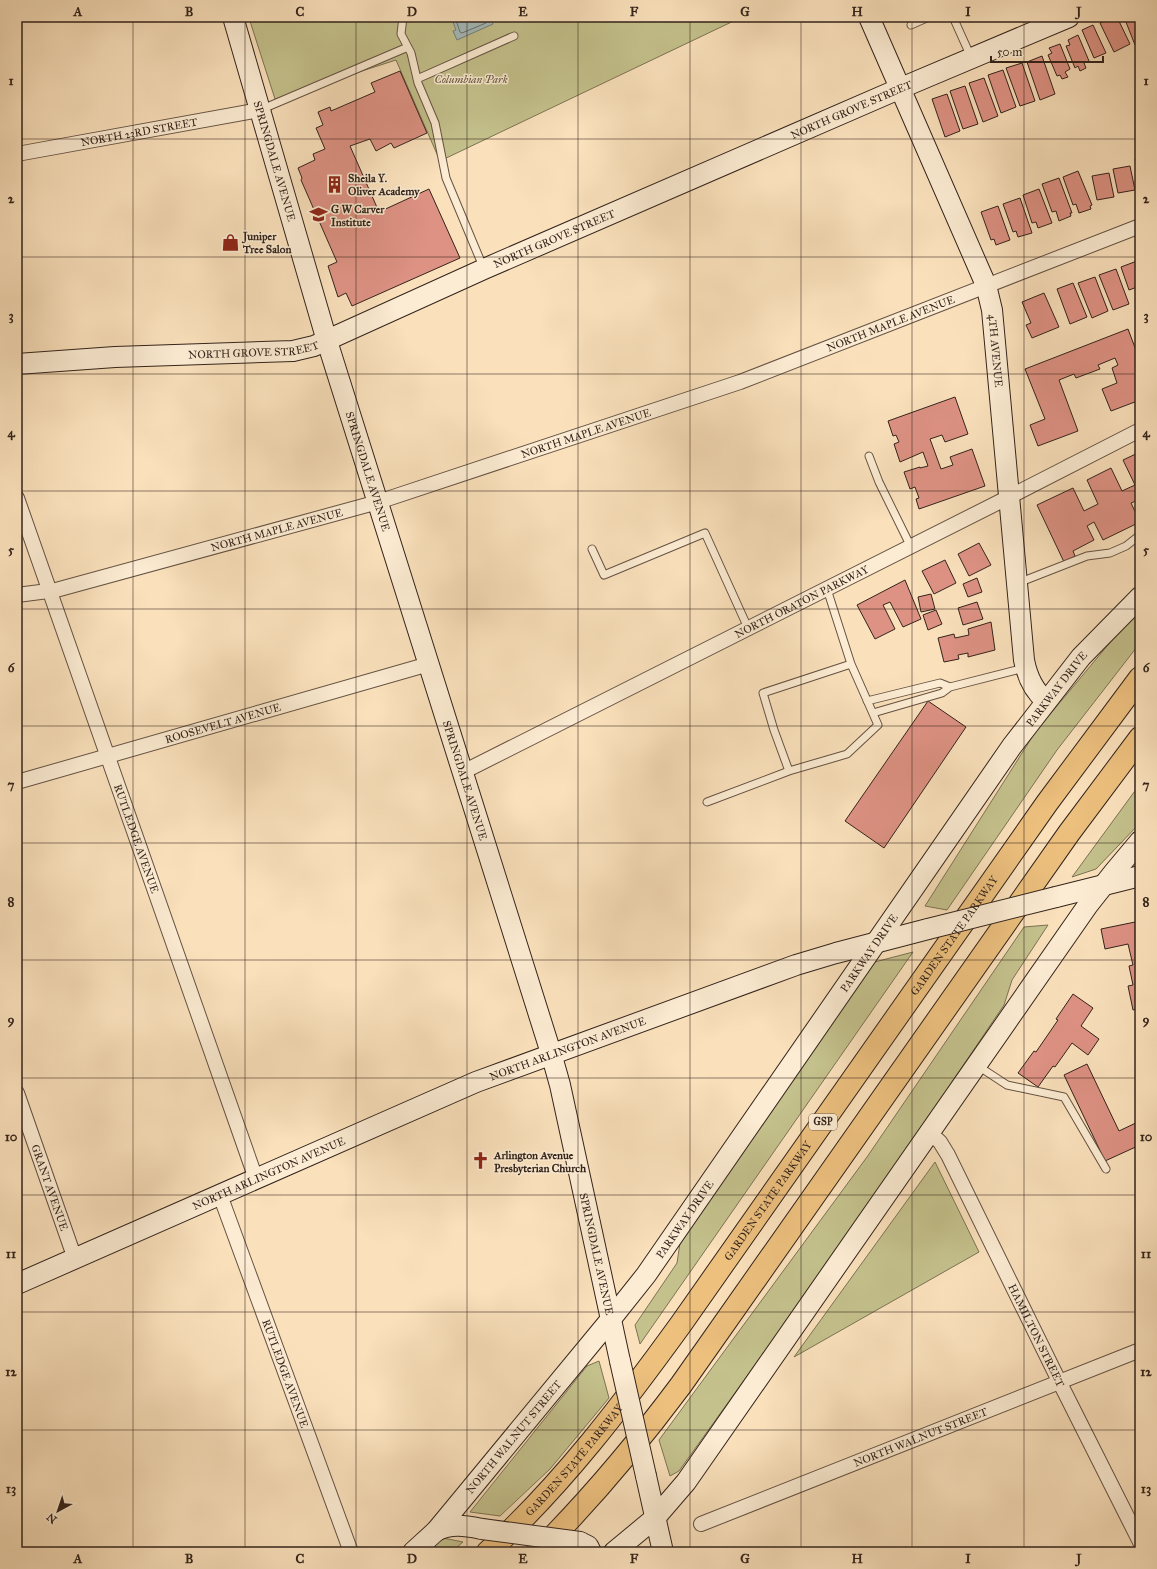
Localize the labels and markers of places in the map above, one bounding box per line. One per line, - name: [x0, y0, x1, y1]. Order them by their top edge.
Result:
- place label: Sheila Y. Oliver Academy: [348, 172, 420, 199]
- building icon: Sheila Y. Oliver Academy: [325, 174, 345, 194]
- place label: G W Carver Institute: [331, 203, 385, 229]
- school or university icon: G W Carver Institute: [308, 205, 328, 225]
- place label: Juniper Tree Salon: [241, 230, 291, 256]
- shop icon: Juniper Tree Salon: [220, 232, 240, 252]
- place label: Arlington Avenue Presbyterian Church: [493, 1149, 587, 1176]
- church icon: Arlington Avenue Presbyterian Church: [471, 1151, 491, 1171]

